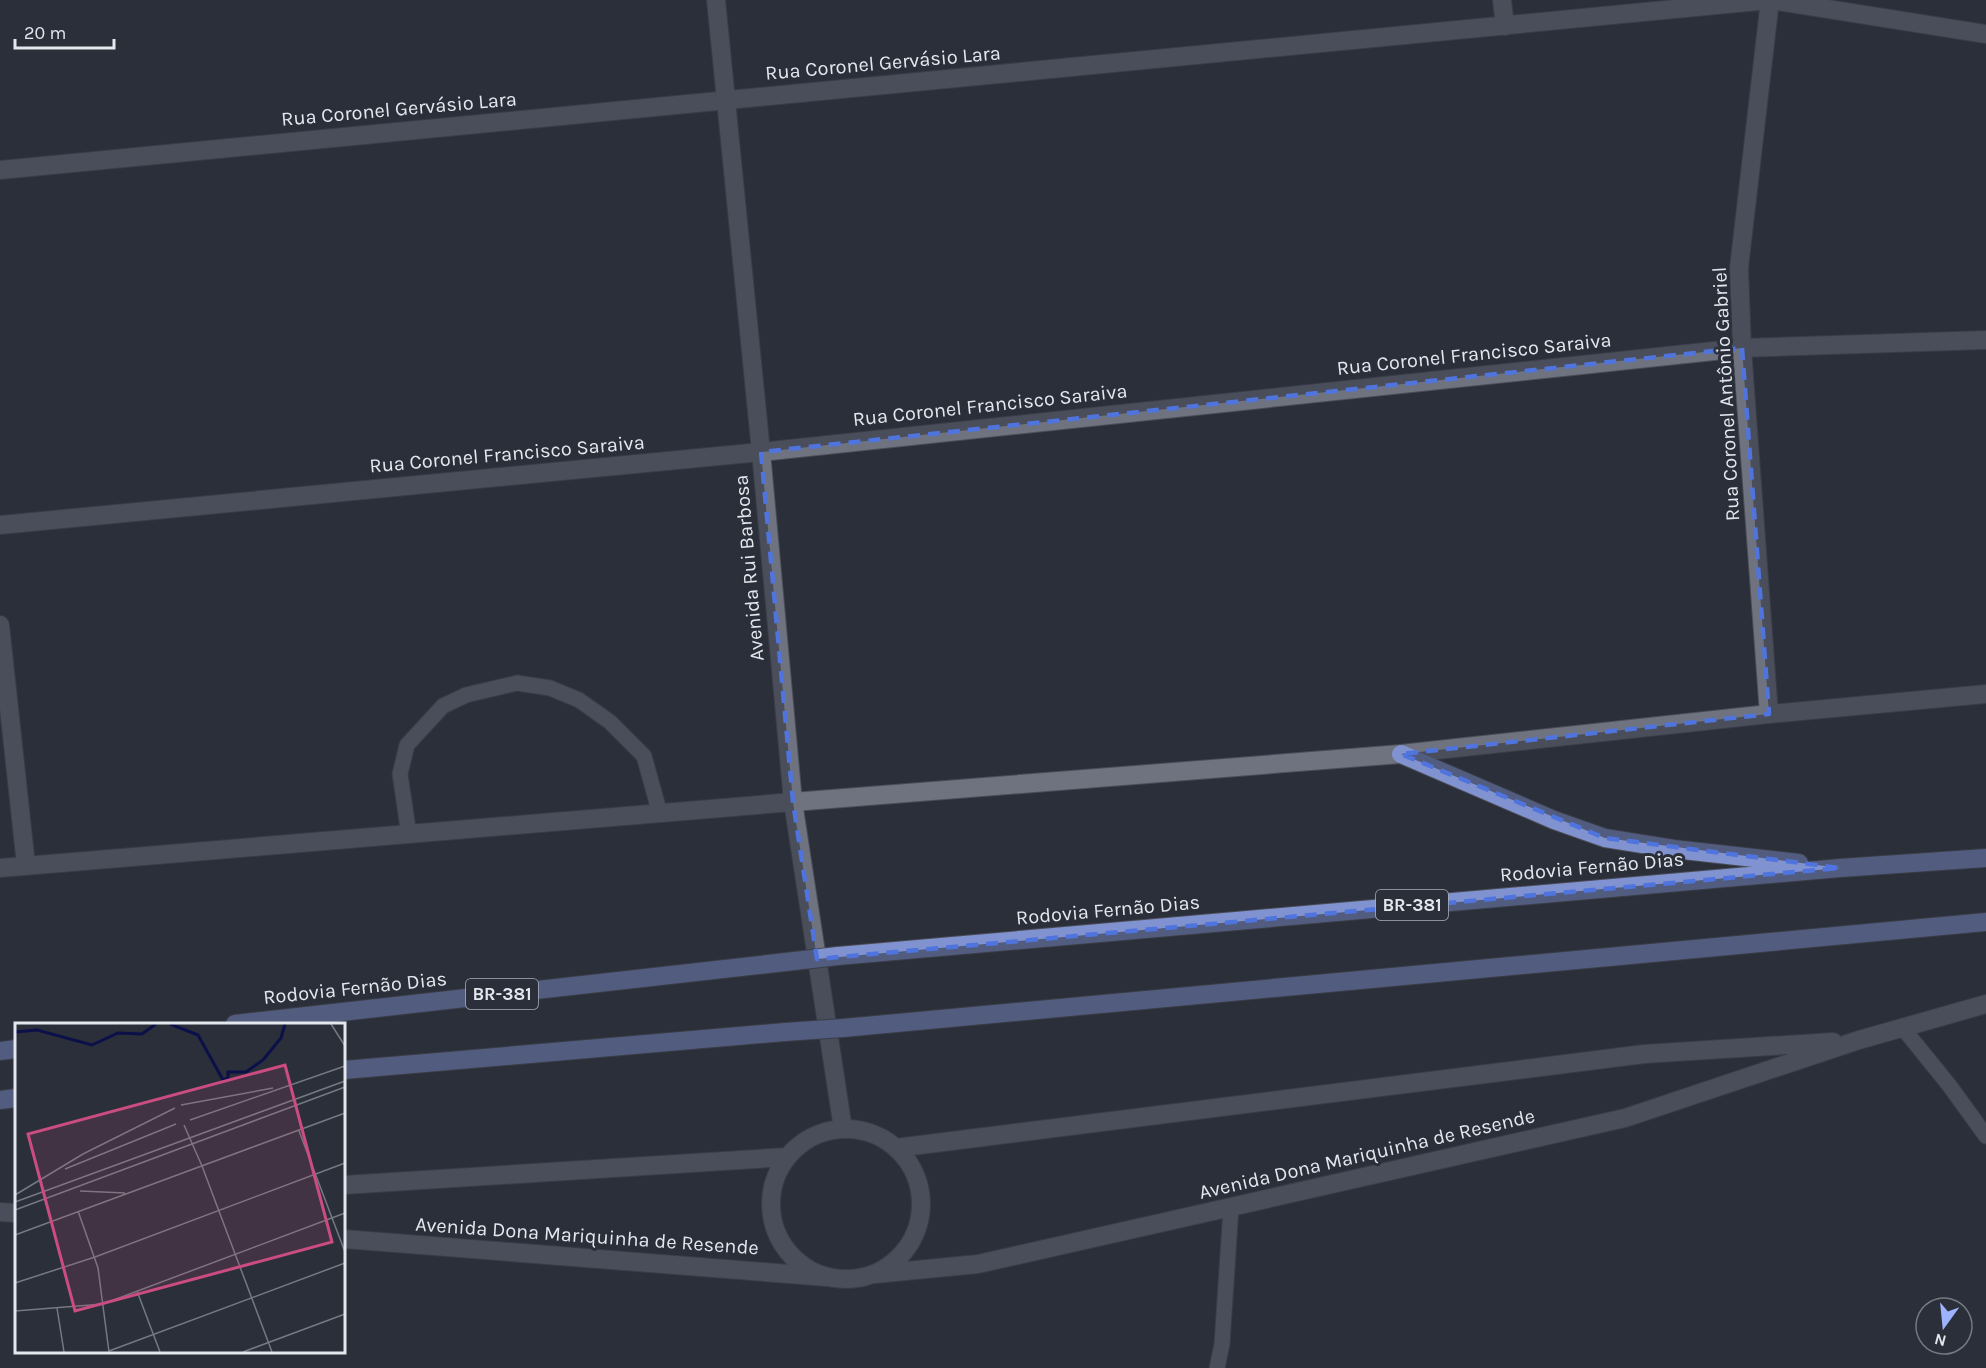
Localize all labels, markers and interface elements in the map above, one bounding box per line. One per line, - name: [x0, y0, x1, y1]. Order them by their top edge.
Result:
- scale bar: [15, 12, 114, 50]
- text: 20 m: [24, 22, 66, 44]
- street label: Rua Coronel Gervásio Lara: [764, 41, 1002, 85]
- street label: Rua Coronel Gervásio Lara: [280, 87, 518, 131]
- street label: Rua Coronel Antônio Gabriel: [1708, 266, 1744, 522]
- street label: Rua Coronel Francisco Saraiva: [1335, 328, 1613, 380]
- street label: Rua Coronel Francisco Saraiva: [851, 379, 1129, 431]
- street label: Rua Coronel Francisco Saraiva: [368, 431, 646, 477]
- street label: Avenida Rui Barbosa: [729, 474, 769, 662]
- street label: Rodovia Fernão Dias: [1499, 847, 1685, 887]
- street label: Rodovia Fernão Dias: [1015, 890, 1201, 930]
- road number: BR-381: [1376, 890, 1448, 920]
- street label: Rodovia Fernão Dias: [262, 967, 448, 1009]
- road number: BR-381: [466, 979, 538, 1009]
- inset map: [15, 1023, 345, 1353]
- street label: Avenida Dona Mariquinha de Resende: [1197, 1104, 1537, 1204]
- street label: Avenida Dona Mariquinha de Resende: [415, 1213, 759, 1259]
- north arrow: [1914, 1296, 1974, 1356]
- text: N: [1932, 1329, 1948, 1351]

